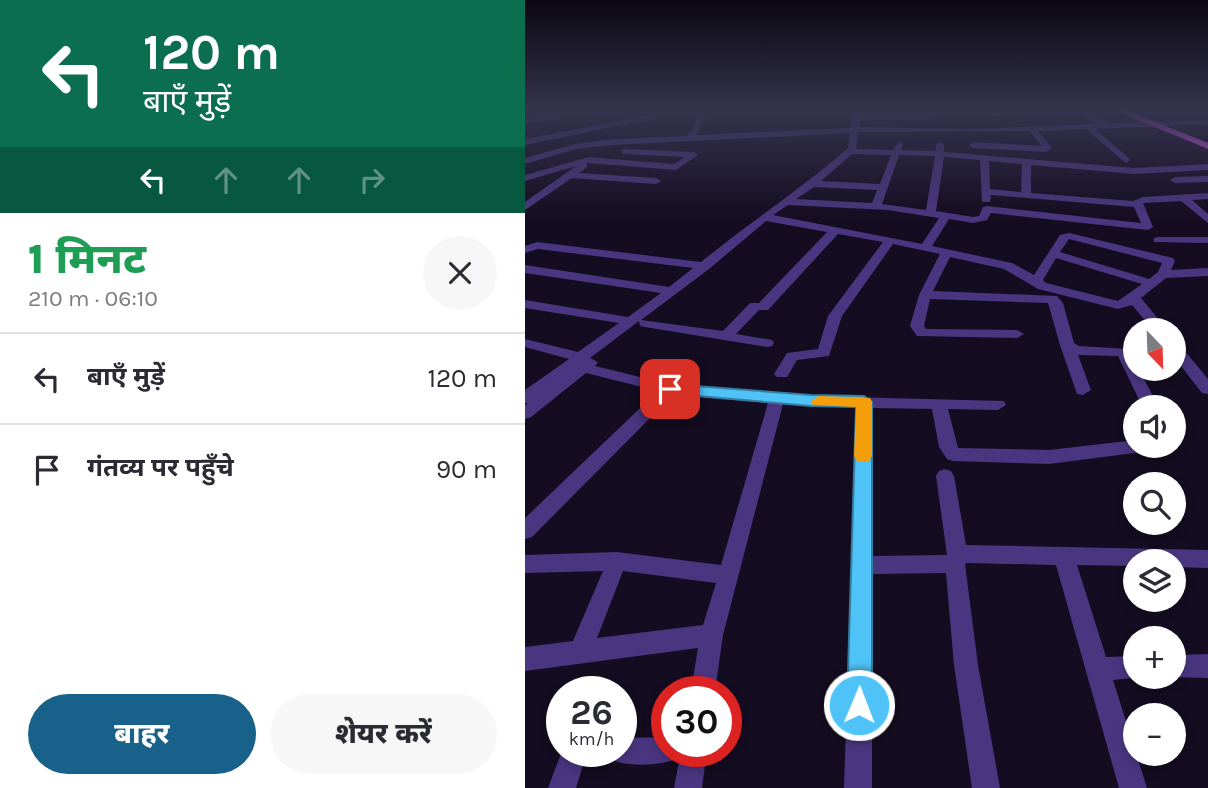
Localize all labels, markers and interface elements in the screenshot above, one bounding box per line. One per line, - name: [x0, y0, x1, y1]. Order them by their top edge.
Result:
- text: 120 m: [143, 24, 280, 81]
- icon: left: [28, 28, 119, 119]
- text: बाएँ मुड़ें: [143, 83, 231, 120]
- icon: left: [134, 161, 172, 199]
- icon: ahead: [207, 161, 245, 199]
- icon: ahead: [280, 161, 318, 199]
- icon: right: [353, 161, 391, 199]
- text: 1 मिनट: [28, 234, 146, 284]
- button: close: [423, 236, 497, 310]
- text: 210 m · 06:10: [28, 285, 158, 312]
- north arrow: [1123, 318, 1187, 382]
- map controls: [1123, 318, 1186, 766]
- pin: [640, 359, 700, 419]
- icon: left: [28, 360, 66, 398]
- text: बाएँ मुड़ें: [87, 361, 165, 392]
- text: 120 m: [427, 363, 497, 394]
- icon: arrive: [651, 370, 689, 408]
- button: sound: [1123, 395, 1186, 458]
- icon: arrive: [28, 451, 66, 489]
- text: गंतव्य पर पहुँचे: [87, 452, 234, 483]
- text: 90 m: [436, 454, 497, 485]
- button: search: [1123, 472, 1186, 535]
- button: layers: [1123, 549, 1186, 612]
- button: +: [1123, 626, 1186, 689]
- position arrow: [822, 668, 896, 742]
- speed limit sign: 30: [651, 676, 742, 767]
- text: 26: [570, 692, 613, 733]
- button: बाहर: [28, 694, 256, 774]
- button: शेयर करें: [270, 694, 497, 774]
- button: −: [1123, 703, 1186, 766]
- text: km/h: [569, 728, 614, 750]

